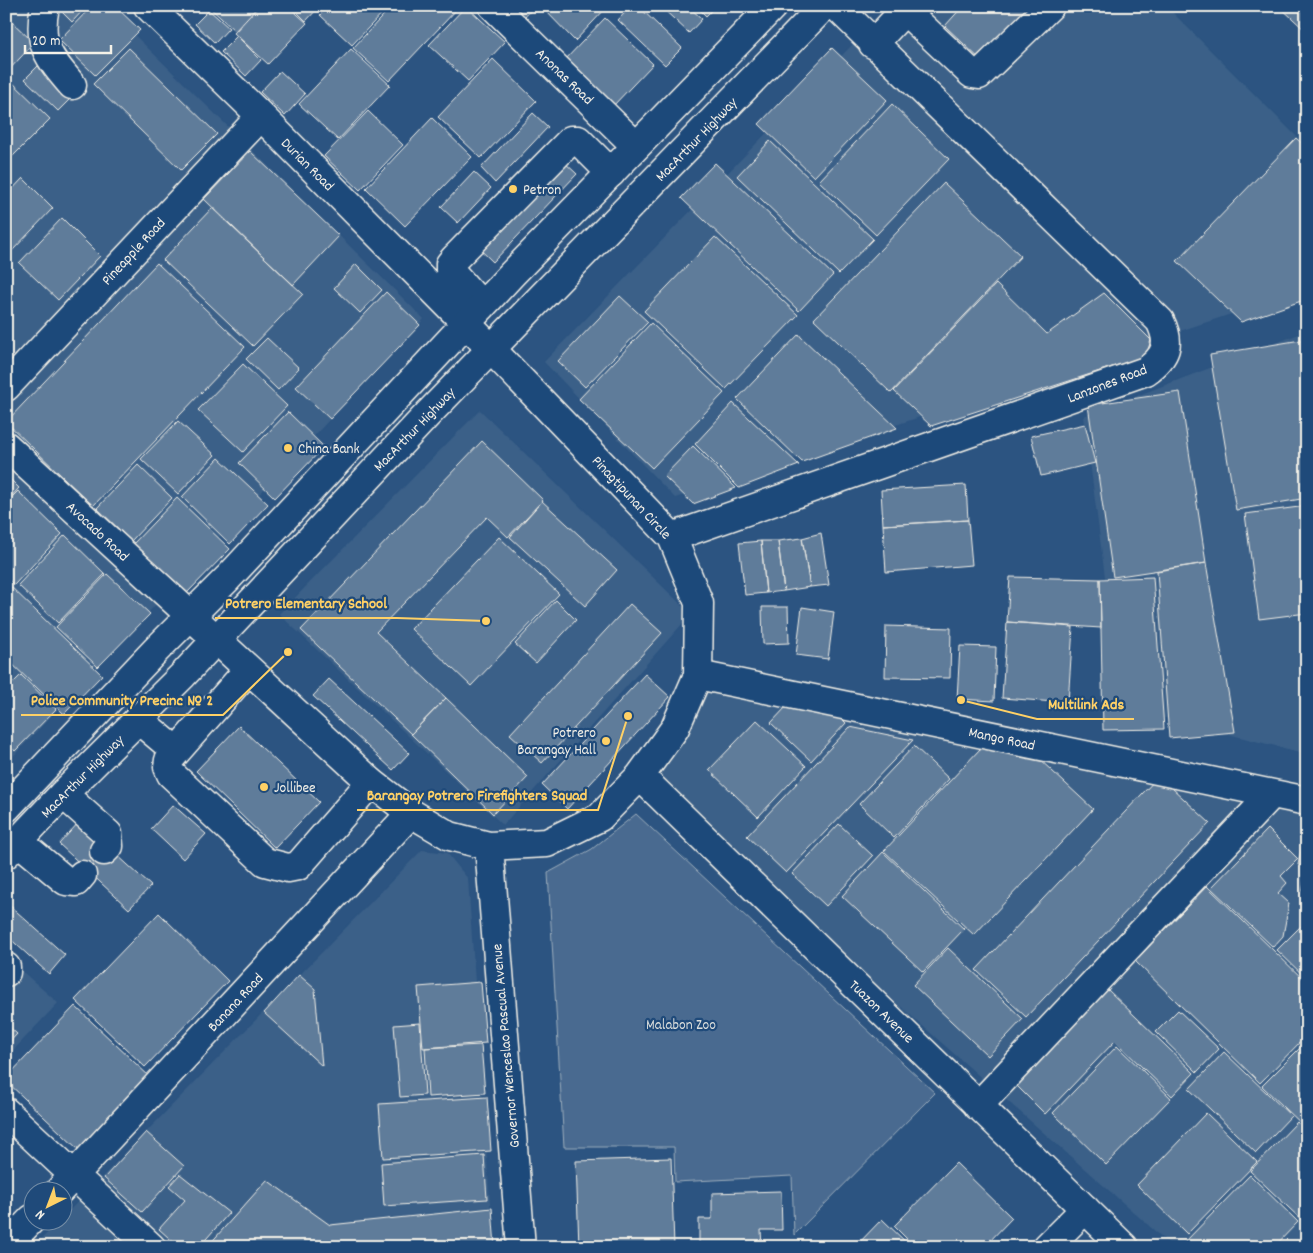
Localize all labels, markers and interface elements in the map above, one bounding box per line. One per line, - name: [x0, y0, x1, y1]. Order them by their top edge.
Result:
- scale bar: [25, 22, 111, 54]
- text: 20 m: [32, 31, 60, 53]
- street label: Anonas Road: [530, 44, 598, 111]
- street label: MacArthur Highway: [651, 92, 744, 188]
- street label: Durian Road: [275, 134, 338, 197]
- place label: Petron: [523, 180, 561, 202]
- marker: Petron: [507, 183, 519, 195]
- street label: Pineapple Road: [97, 214, 172, 291]
- street label: Lanzones Road: [1065, 360, 1151, 410]
- street label: MacArthur Highway: [369, 382, 462, 478]
- place label: China Bank: [298, 439, 360, 461]
- marker: China Bank: [282, 442, 294, 454]
- street label: Pinagtipunan Circle: [586, 451, 676, 546]
- street label: Avocado Road: [60, 497, 133, 568]
- callout: Potrero Elementary School: [215, 587, 397, 618]
- text: Potrero Elementary School: [225, 593, 387, 616]
- callout: Police Community Precinc № 2: [21, 684, 223, 715]
- callout: Multilink Ads: [1037, 688, 1134, 719]
- text: Police Community Precinc № 2: [31, 690, 213, 713]
- text: Multilink Ads: [1048, 694, 1124, 717]
- street label: Mango Road: [966, 722, 1037, 758]
- place label: Potrero Barangay Hall: [517, 723, 596, 762]
- street label: MacArthur Highway: [37, 730, 131, 824]
- marker: Potrero Barangay Hall: [600, 735, 612, 747]
- place label: Jollibee: [274, 778, 316, 800]
- callout: Barangay Potrero Firefighters Squad: [357, 779, 598, 810]
- marker: Jollibee: [258, 781, 270, 793]
- text: Barangay Potrero Firefighters Squad: [367, 785, 587, 808]
- street label: Governor Wenceslao Pascual Avenue: [487, 942, 527, 1149]
- street label: Banana Road: [203, 969, 270, 1038]
- street label: Tuazon Avenue: [843, 976, 918, 1050]
- park label: Malabon Zoo: [646, 1015, 716, 1037]
- north arrow: [22, 1180, 72, 1230]
- text: N: [31, 1204, 50, 1224]

